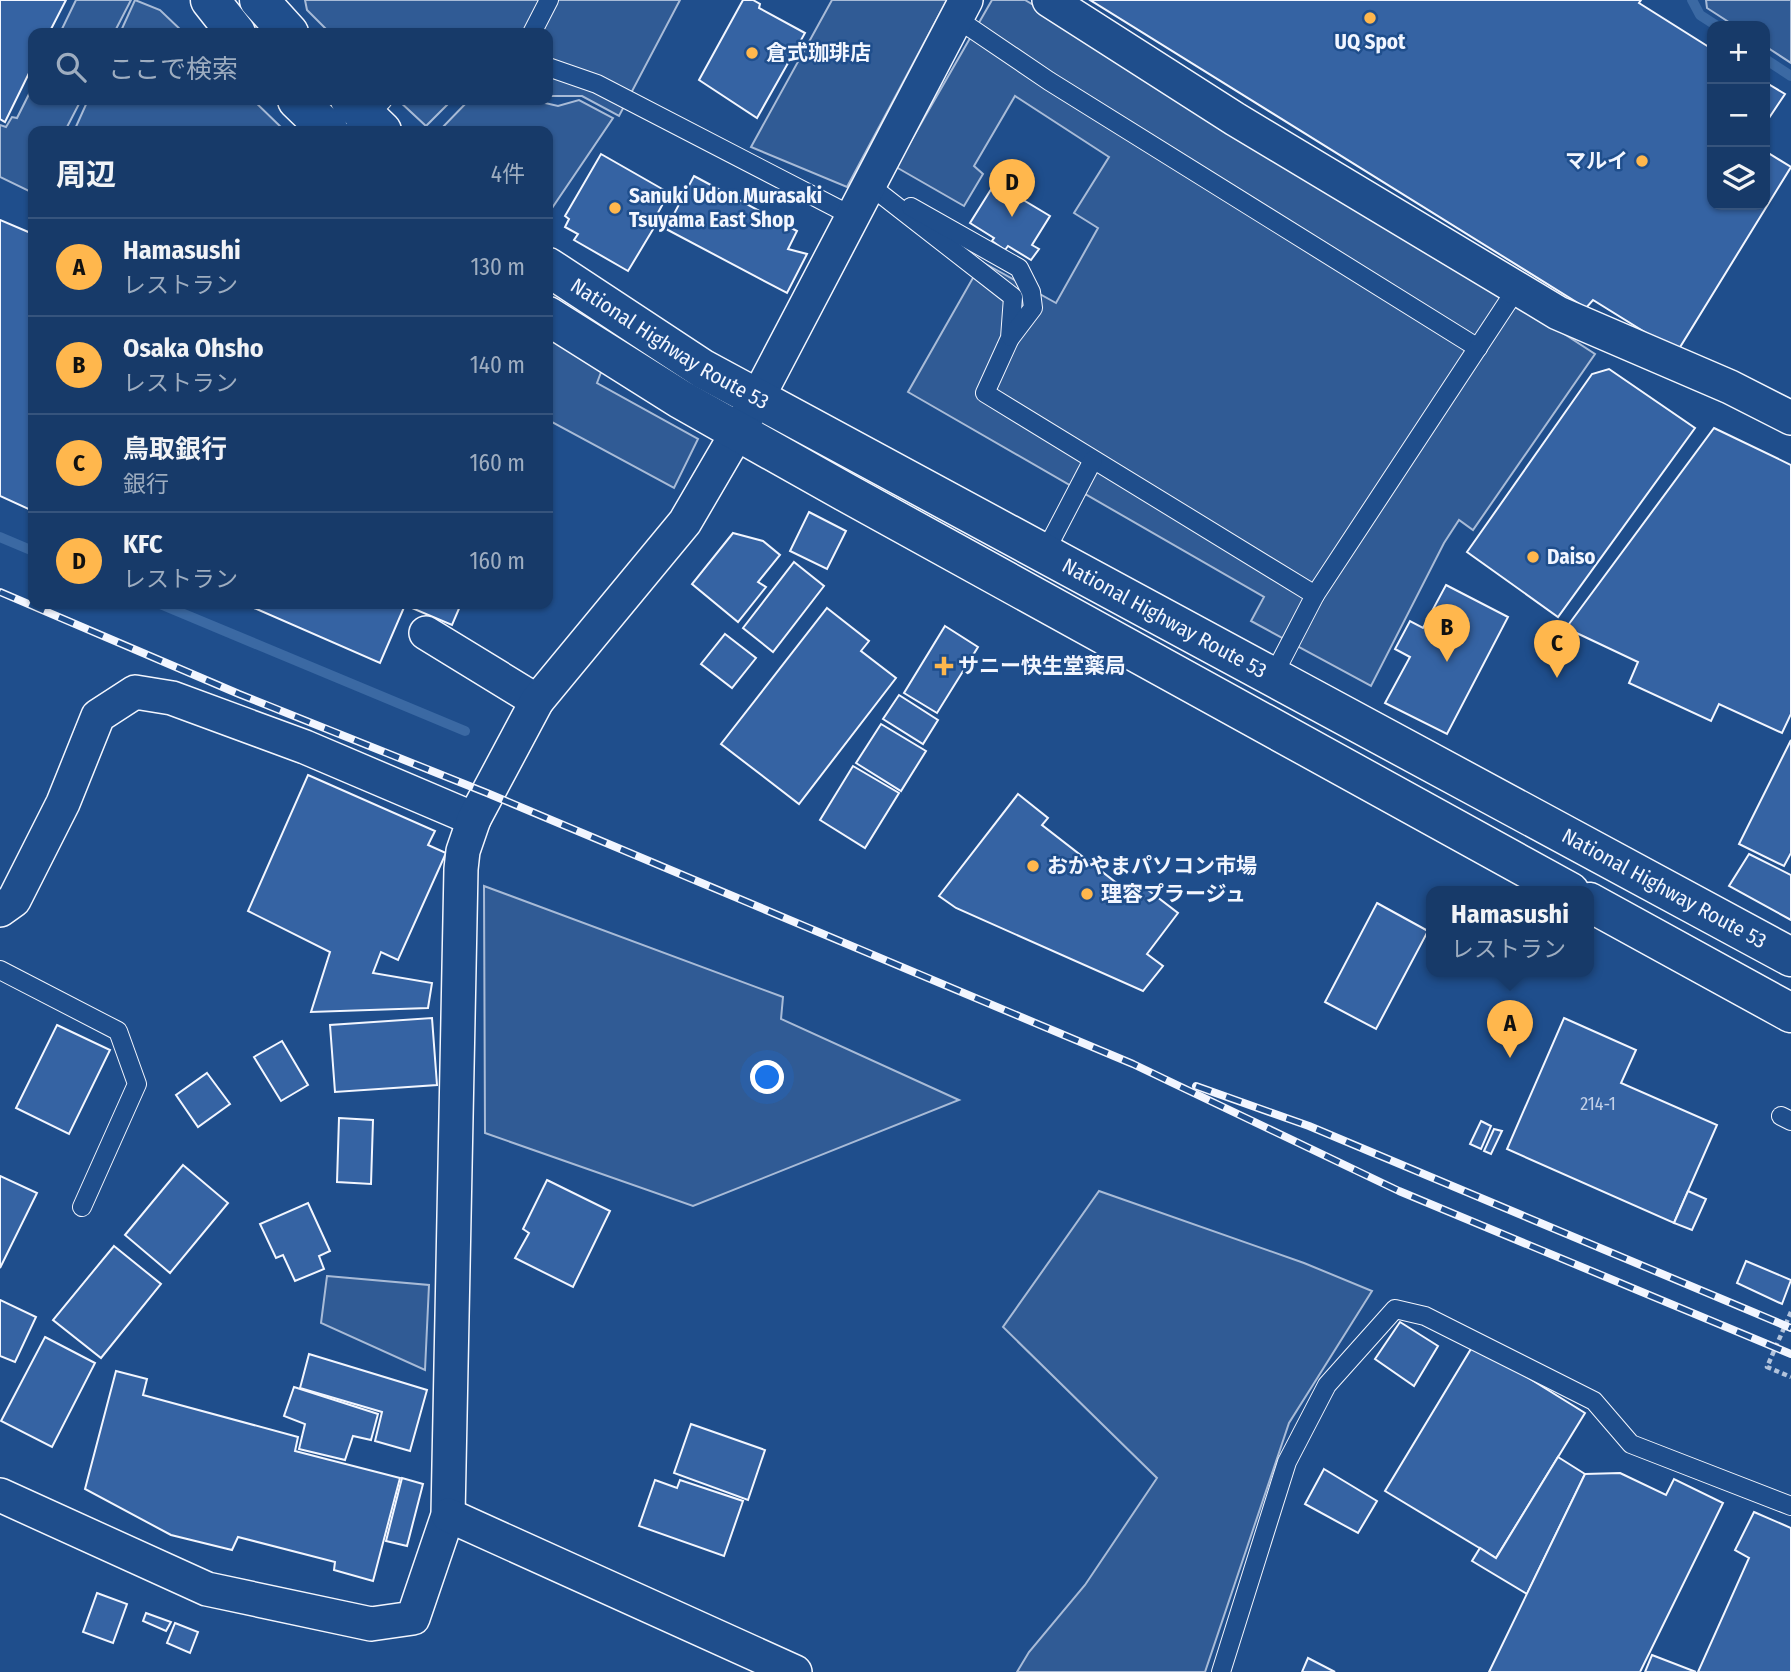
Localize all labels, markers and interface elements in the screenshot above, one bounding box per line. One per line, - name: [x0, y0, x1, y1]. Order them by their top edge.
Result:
- marker: UQ Spot: [1362, 10, 1378, 26]
- map controls: [1707, 21, 1770, 210]
- button: +: [1707, 21, 1770, 84]
- search box: [28, 28, 553, 105]
- place label: UQ Spot: [1335, 29, 1406, 55]
- place label: 倉式珈琲店: [766, 40, 871, 66]
- marker: 倉式珈琲店: [744, 45, 760, 61]
- icon: search: [52, 48, 90, 86]
- text: ここで検索: [108, 54, 238, 85]
- button: −: [1707, 84, 1770, 147]
- button: layers: [1707, 147, 1770, 210]
- place label: マルイ: [1565, 148, 1628, 174]
- marker: マルイ: [1634, 153, 1650, 169]
- text: 周辺: [56, 157, 116, 193]
- pin: D: [989, 159, 1035, 217]
- text: 4件: [491, 160, 525, 188]
- place label: Sanuki Udon Murasaki Tsuyama East Shop: [629, 183, 822, 233]
- marker: Sanuki Udon Murasaki Tsuyama East Shop: [607, 200, 623, 216]
- text: Hamasushi: [123, 235, 241, 266]
- text: A: [73, 253, 85, 281]
- text: 130 m: [471, 253, 525, 281]
- text: レストラン: [123, 271, 238, 299]
- street label: National Highway Route 53: [566, 272, 773, 415]
- text: Osaka Ohsho: [123, 333, 264, 364]
- text: B: [73, 351, 85, 379]
- text: 140 m: [470, 351, 525, 379]
- text: レストラン: [123, 369, 238, 397]
- text: 鳥取銀行: [123, 434, 227, 465]
- text: C: [73, 449, 85, 477]
- text: 160 m: [470, 449, 525, 477]
- text: 銀行: [123, 470, 169, 498]
- text: KFC: [123, 529, 163, 560]
- place label: Daiso: [1547, 544, 1596, 570]
- text: D: [72, 547, 86, 575]
- text: 160 m: [470, 547, 525, 575]
- marker: Daiso: [1525, 549, 1541, 565]
- street label: National Highway Route 53: [1058, 553, 1271, 684]
- text: レストラン: [123, 565, 238, 593]
- pin: B: [1424, 604, 1470, 662]
- pin: C: [1534, 620, 1580, 678]
- place label: サニー快生堂薬局: [958, 653, 1126, 679]
- marker: サニー快生堂薬局: [936, 658, 952, 674]
- street label: National Highway Route 53: [1557, 823, 1771, 954]
- place label: おかやまパソコン市場: [1047, 853, 1257, 879]
- marker: おかやまパソコン市場: [1025, 858, 1041, 874]
- place label: 理容プラージュ: [1101, 881, 1246, 907]
- marker: 理容プラージュ: [1079, 886, 1095, 902]
- popup: [1426, 886, 1594, 977]
- text: Hamasushi: [1451, 899, 1569, 930]
- text: レストラン: [1451, 935, 1566, 963]
- pin: A: [1487, 1000, 1533, 1058]
- your location: [750, 1060, 784, 1094]
- house number: 214-1: [1580, 1093, 1616, 1115]

